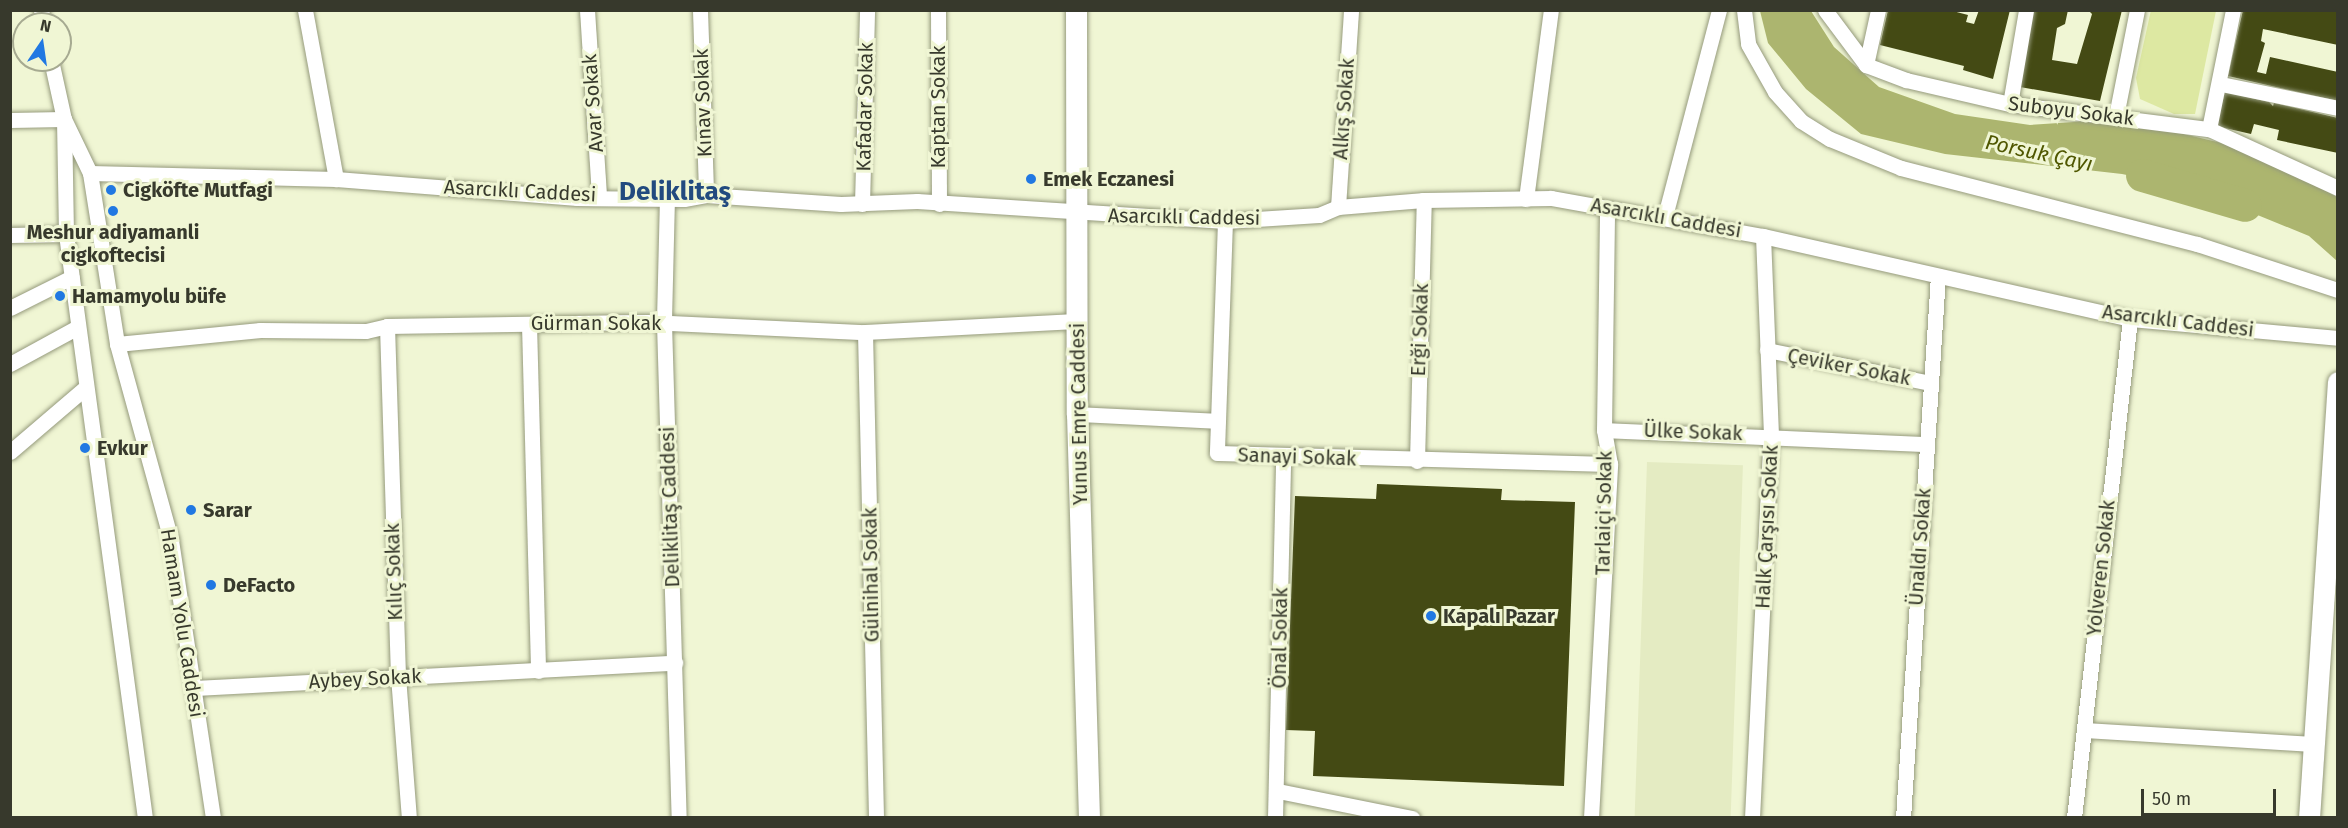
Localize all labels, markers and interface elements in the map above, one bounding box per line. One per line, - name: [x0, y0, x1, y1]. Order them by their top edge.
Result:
- north arrow: [12, 12, 72, 72]
- text: N: [38, 15, 53, 36]
- street label: Kafadar Sokak: [852, 42, 878, 172]
- street label: Kaptan Sokak: [926, 45, 950, 169]
- street label: Kınav Sokak: [689, 48, 717, 158]
- street label: Avar Sokak: [578, 53, 608, 153]
- street label: Alkış Sokak: [1328, 58, 1360, 160]
- street label: Suboyu Sokak: [2007, 91, 2135, 131]
- water label: Porsuk Çayı: [1983, 129, 2095, 177]
- place label: Emek Eczanesi: [1043, 167, 1174, 191]
- marker: Emek Eczanesi: [1024, 172, 1038, 186]
- street label: Asarcıklı Caddesi: [443, 175, 597, 207]
- district label: Deliklitaş: [619, 176, 731, 208]
- place label: Cigköfte Mutfagi: [123, 178, 273, 202]
- marker: Cigköfte Mutfagi: [104, 183, 118, 197]
- street label: Asarcıklı Caddesi: [1589, 193, 1743, 243]
- marker: Meshur adiyamanli cigkoftecisi: [106, 204, 120, 218]
- street label: Asarcıklı Caddesi: [1108, 204, 1260, 230]
- place label: Meshur adiyamanli cigkoftecisi: [27, 220, 199, 267]
- street label: Erği Sokak: [1406, 283, 1434, 377]
- place label: Hamamyolu büfe: [72, 284, 226, 308]
- marker: Hamamyolu büfe: [53, 289, 67, 303]
- street label: Asarcıklı Caddesi: [2101, 300, 2255, 342]
- street label: Gürman Sokak: [531, 311, 661, 335]
- street label: Yunus Emre Caddesi: [1065, 323, 1093, 505]
- street label: Çeviker Sokak: [1785, 343, 1913, 391]
- street label: Ülke Sokak: [1643, 418, 1743, 446]
- street label: Deliklitaş Caddesi: [655, 426, 685, 588]
- place label: Evkur: [97, 436, 148, 460]
- marker: Evkur: [78, 441, 92, 455]
- street label: Sanayi Sokak: [1237, 443, 1357, 471]
- street label: Halk Çarşısı Sokak: [1751, 445, 1783, 609]
- street label: Tarlaiçi Sokak: [1591, 451, 1617, 575]
- street label: Ünaldı Sokak: [1904, 487, 1936, 607]
- place label: Sarar: [203, 498, 252, 522]
- street label: Yolveren Sokak: [2082, 499, 2120, 637]
- marker: Sarar: [184, 503, 198, 517]
- street label: Gülnihal Sokak: [858, 507, 884, 643]
- street label: Kılıç Sokak: [380, 523, 408, 621]
- street label: Hamam Yolu Caddesi: [155, 527, 209, 719]
- place label: DeFacto: [223, 573, 295, 597]
- marker: DeFacto: [204, 578, 218, 592]
- street label: Önal Sokak: [1267, 587, 1293, 689]
- place label: Kapalı Pazar: [1443, 604, 1555, 628]
- marker: Kapalı Pazar: [1424, 609, 1438, 623]
- street label: Aybey Sokak: [308, 664, 422, 694]
- scale bar: [2144, 777, 2279, 815]
- text: 50 m: [2152, 788, 2191, 810]

